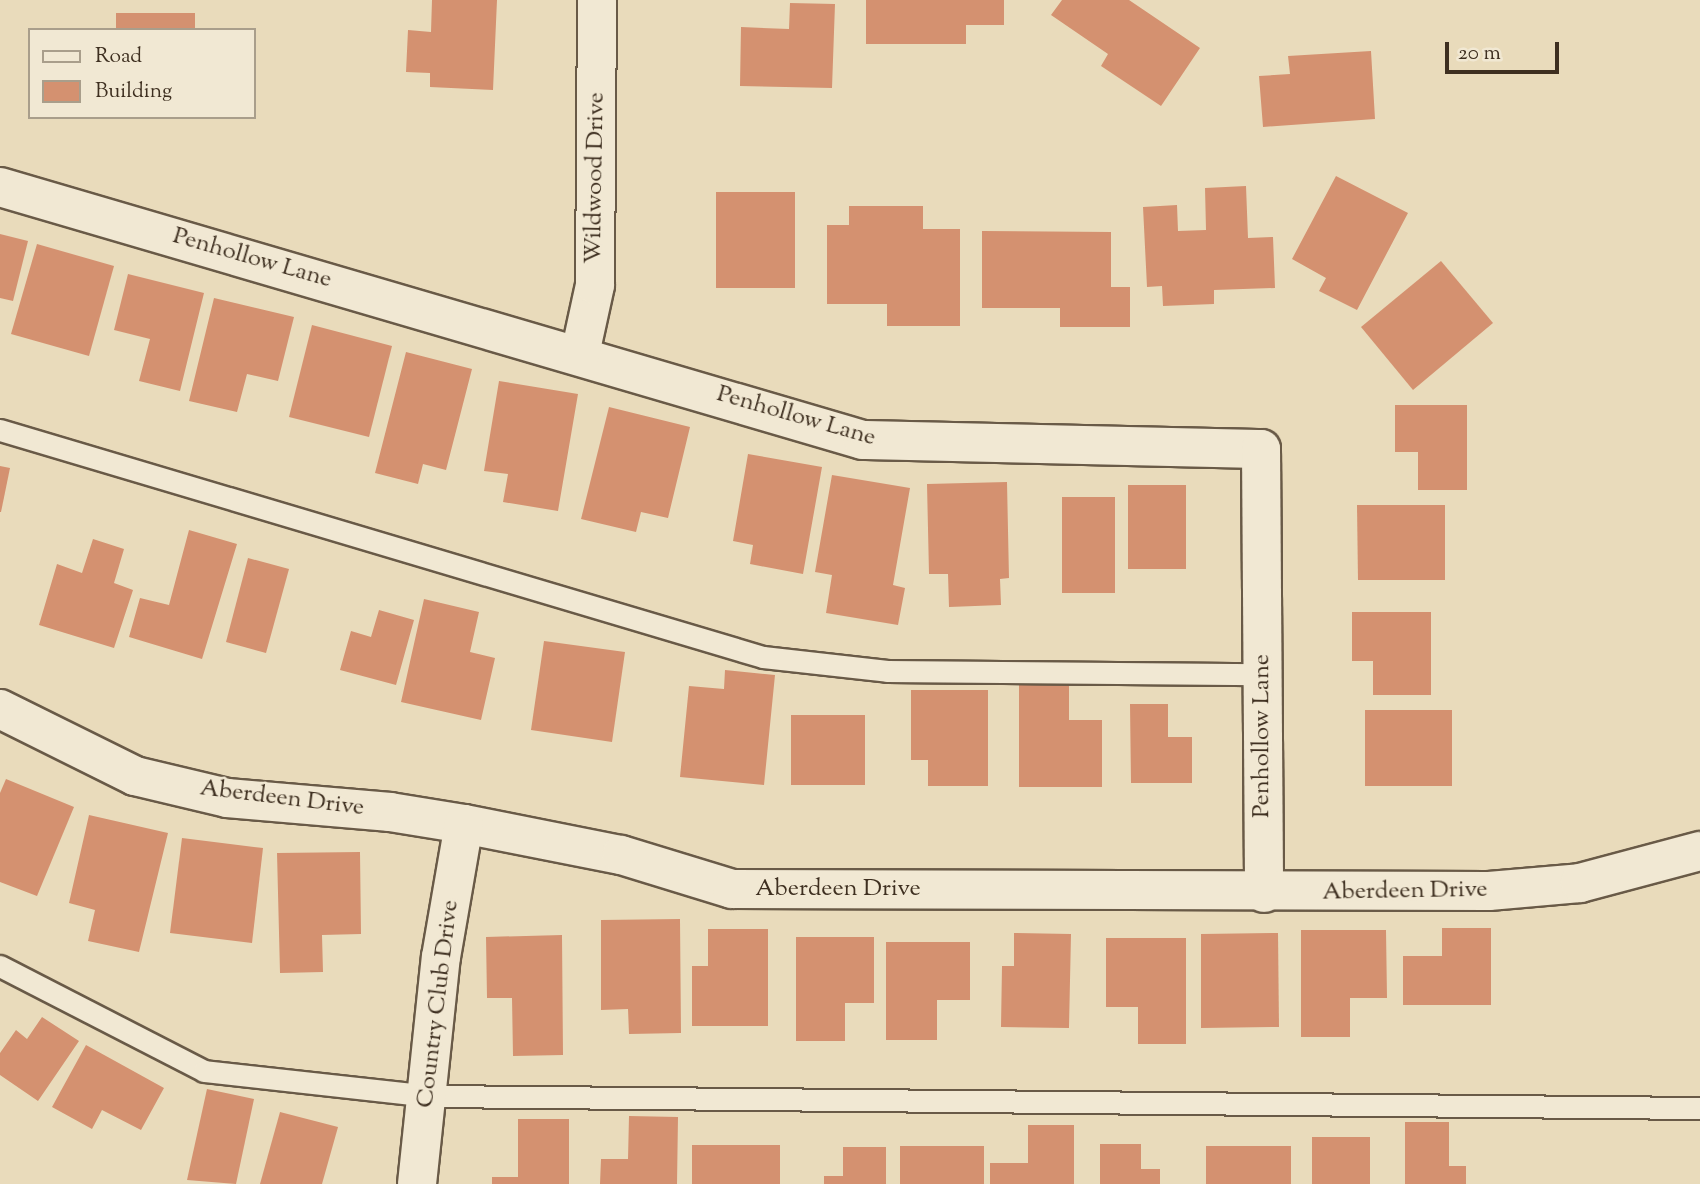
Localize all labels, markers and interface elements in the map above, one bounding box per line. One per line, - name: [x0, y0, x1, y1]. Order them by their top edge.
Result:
- legend: [28, 28, 256, 119]
- scale bar: [1448, 28, 1562, 72]
- text: 20 m: [1458, 39, 1501, 69]
- text: Road: [95, 42, 142, 72]
- text: Building: [95, 77, 172, 107]
- street label: Wildwood Drive: [580, 92, 612, 264]
- street label: Penhollow Lane: [169, 223, 335, 295]
- street label: Penhollow Lane: [713, 381, 879, 453]
- street label: Penhollow Lane: [1249, 654, 1277, 818]
- street label: Aberdeen Drive: [198, 775, 366, 823]
- street label: Aberdeen Drive: [755, 876, 921, 904]
- street label: Aberdeen Drive: [1322, 876, 1488, 908]
- street label: Country Club Drive: [412, 898, 466, 1110]

